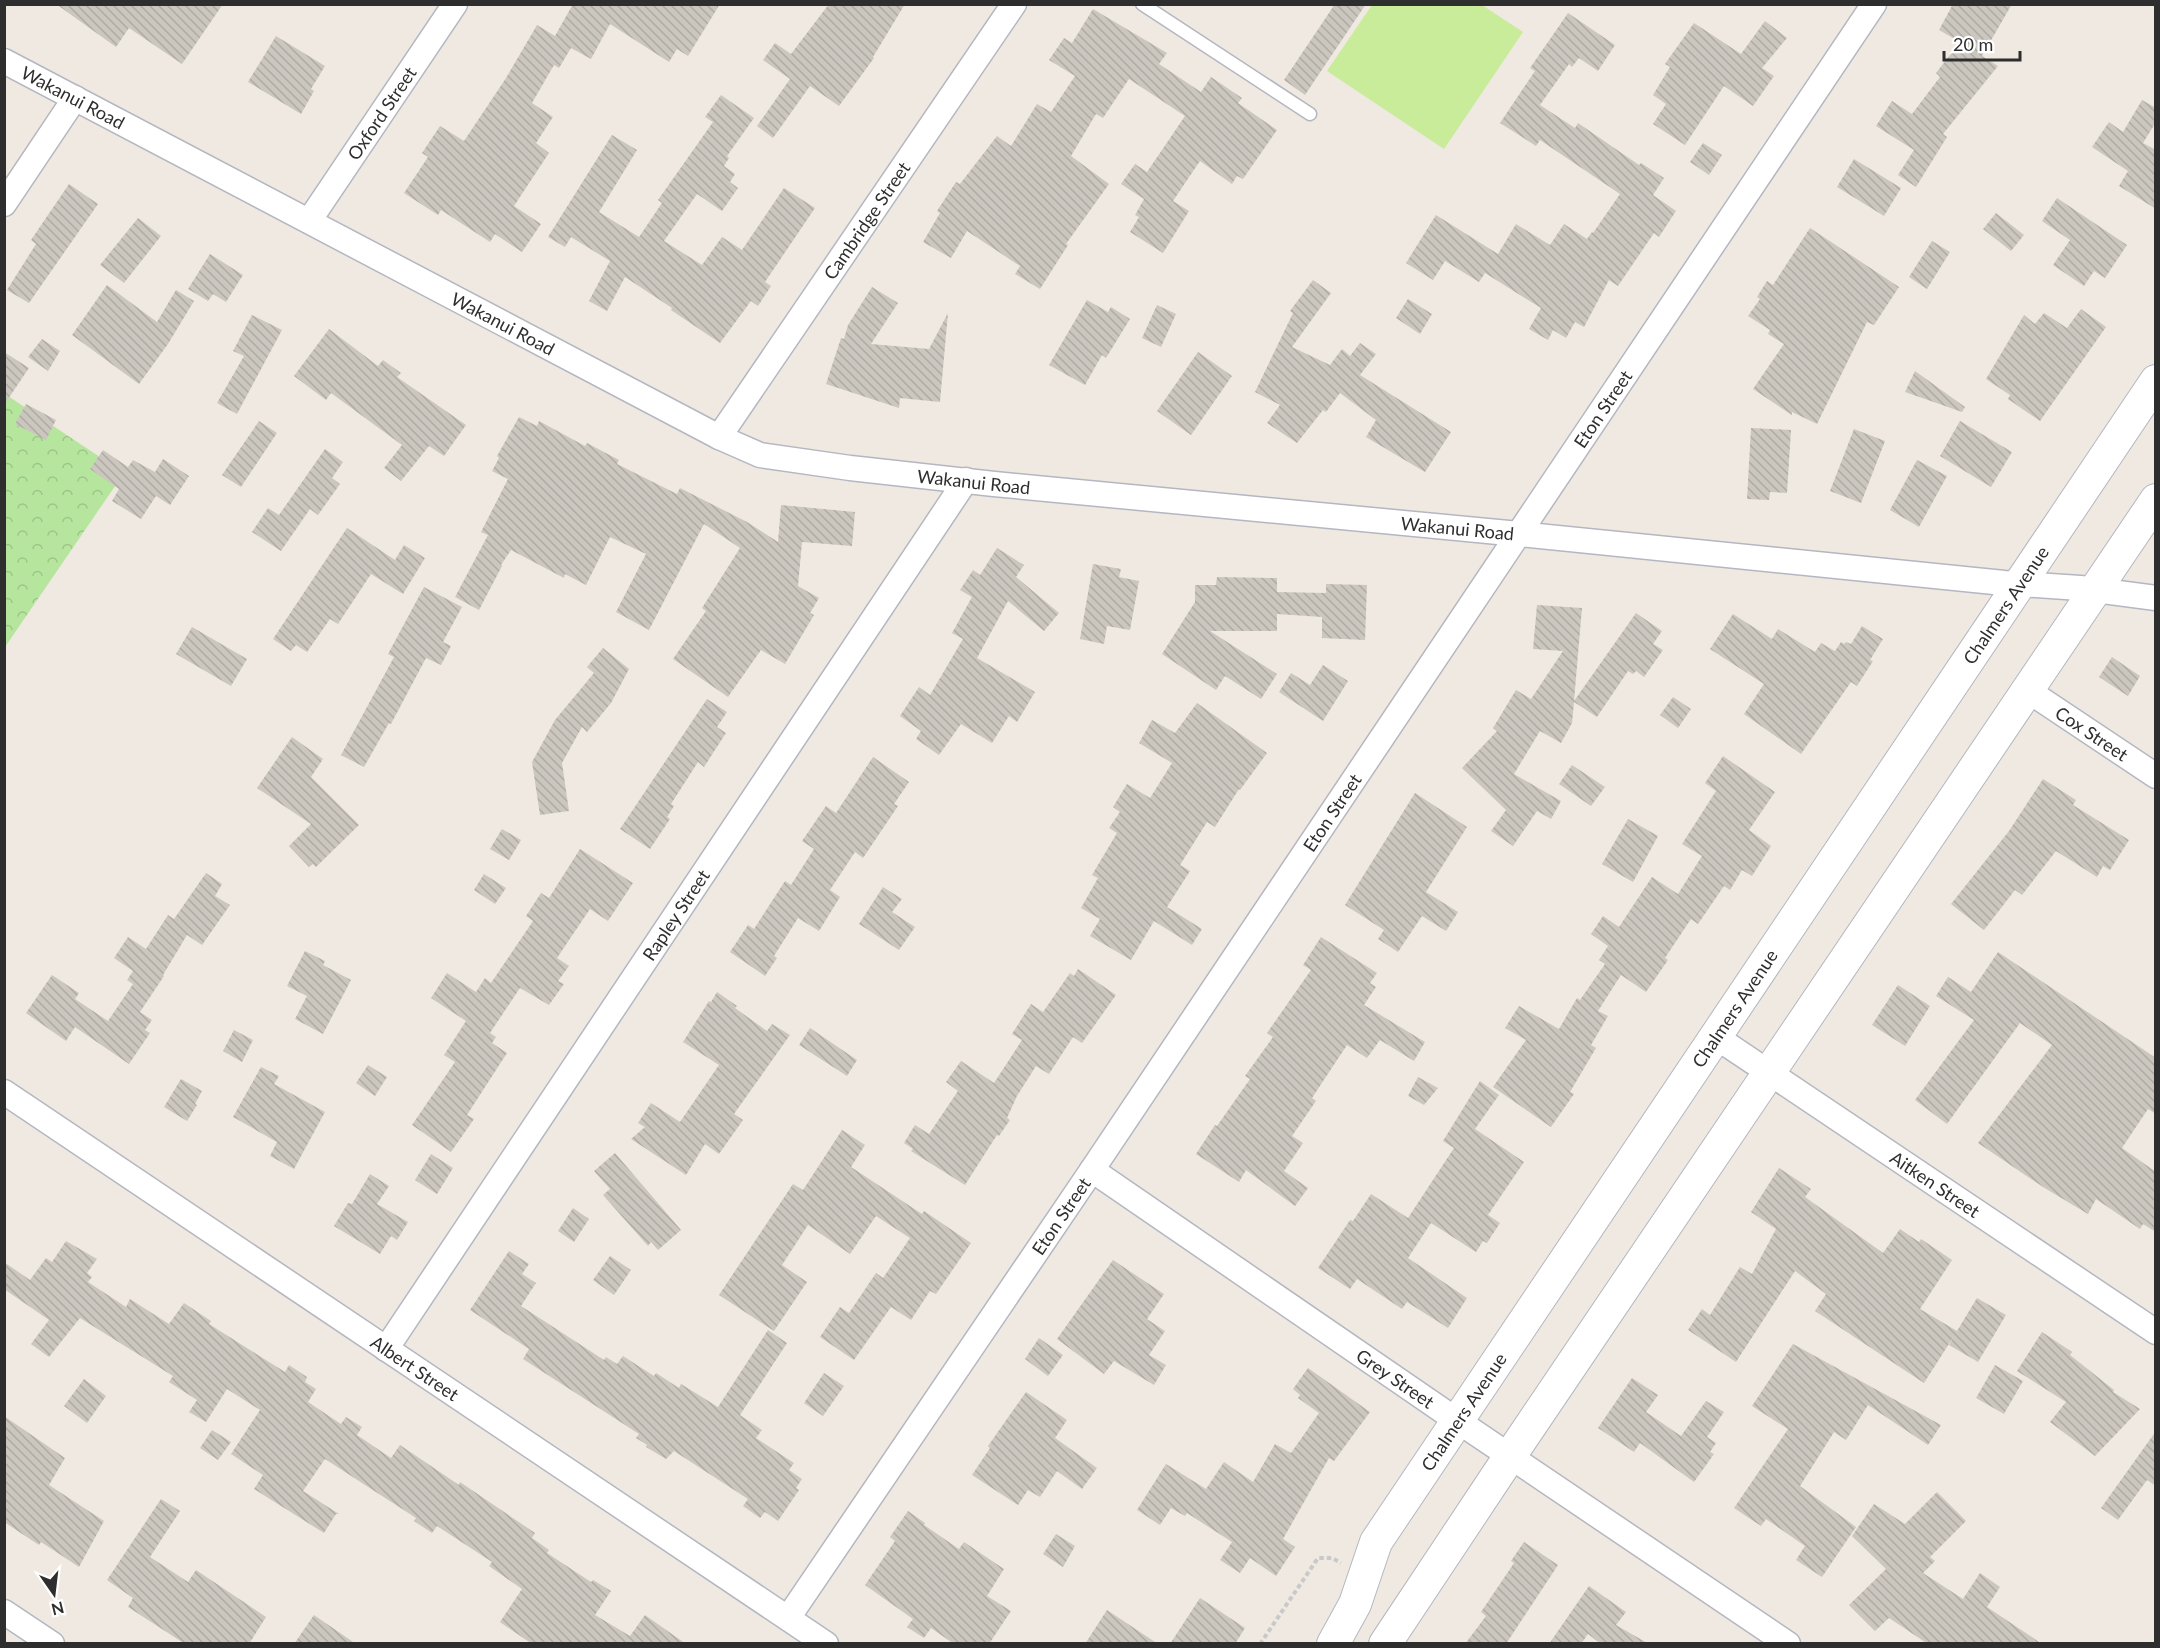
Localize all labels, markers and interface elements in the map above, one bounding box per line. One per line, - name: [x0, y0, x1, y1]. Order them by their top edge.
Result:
- scale bar: [1944, 24, 2020, 62]
- text: 20 m: [1953, 33, 1993, 55]
- street label: Wakanui Road: [18, 61, 128, 133]
- street label: Oxford Street: [342, 62, 421, 164]
- street label: Cambridge Street: [819, 157, 915, 284]
- street label: Wakanui Road: [448, 287, 559, 360]
- street label: Eton Street: [1569, 365, 1637, 452]
- street label: Wakanui Road: [916, 465, 1031, 498]
- street label: Wakanui Road: [1400, 512, 1515, 544]
- street label: Chalmers Avenue: [1958, 542, 2053, 668]
- street label: Cox Street: [2051, 701, 2133, 766]
- street label: Eton Street: [1298, 769, 1366, 855]
- street label: Rapley Street: [638, 865, 714, 964]
- street label: Chalmers Avenue: [1687, 945, 1782, 1072]
- street label: Aitken Street: [1886, 1146, 1985, 1222]
- street label: Eton Street: [1027, 1173, 1095, 1259]
- street label: Albert Street: [367, 1331, 463, 1406]
- street label: Grey Street: [1352, 1344, 1439, 1413]
- street label: Chalmers Avenue: [1416, 1349, 1511, 1475]
- north arrow: [24, 1564, 84, 1624]
- text: N: [49, 1598, 66, 1620]

